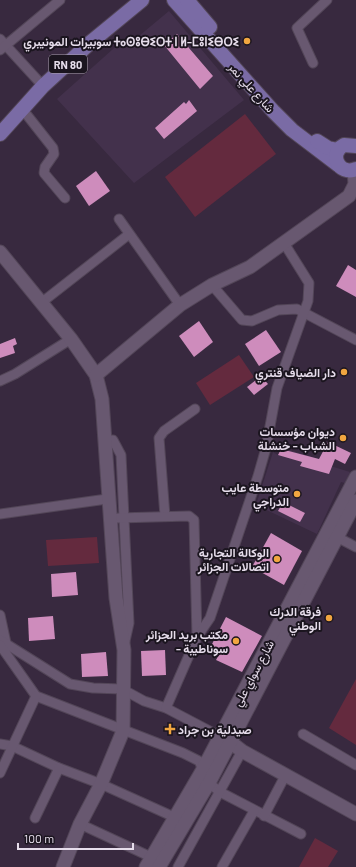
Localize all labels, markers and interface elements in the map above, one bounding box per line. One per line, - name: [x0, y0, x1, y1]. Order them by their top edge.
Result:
- place label: سوبيرات المونيبري ⵜⴰⵙⵓⴱⵉⵔⵜ ⵏ ⵍ-ⵎⵓⵏⵉⴱⵔⵉ: [23, 34, 239, 52]
- marker: سوبيرات المونيبري ⵜⴰⵙⵓⴱⵉⵔⵜ ⵏ ⵍ-ⵎⵓⵏⵉⴱⵔⵉ: [242, 36, 252, 46]
- road number: RN 80: [49, 55, 87, 73]
- street label: شارع علي نمر: [223, 59, 278, 117]
- place label: دار الضياف قنتري: [255, 365, 336, 383]
- marker: دار الضياف قنتري: [339, 367, 349, 377]
- place label: ديوان مؤسسات الشباب - خنشلة: [258, 424, 335, 453]
- marker: ديوان مؤسسات الشباب - خنشلة: [338, 433, 348, 443]
- place label: متوسطة عايب الدراجي: [222, 480, 289, 512]
- marker: متوسطة عايب الدراجي: [292, 489, 302, 499]
- place label: الوكالة التجارية اتصالات الجزائر: [197, 545, 269, 575]
- marker: الوكالة التجارية اتصالات الجزائر: [272, 554, 282, 564]
- place label: فرقة الدرك الوطني: [269, 604, 321, 636]
- marker: فرقة الدرك الوطني: [324, 613, 334, 623]
- place label: مكتب بريد الجزائر - سوناطيبة: [145, 627, 228, 657]
- marker: مكتب بريد الجزائر - سوناطيبة: [231, 636, 241, 646]
- street label: شارع سواي علي: [230, 638, 280, 710]
- place label: صيدلية بن جراد: [178, 722, 252, 738]
- marker: صيدلية بن جراد: [165, 724, 175, 734]
- scale bar: [18, 825, 133, 851]
- text: 100 m: [24, 831, 54, 845]

